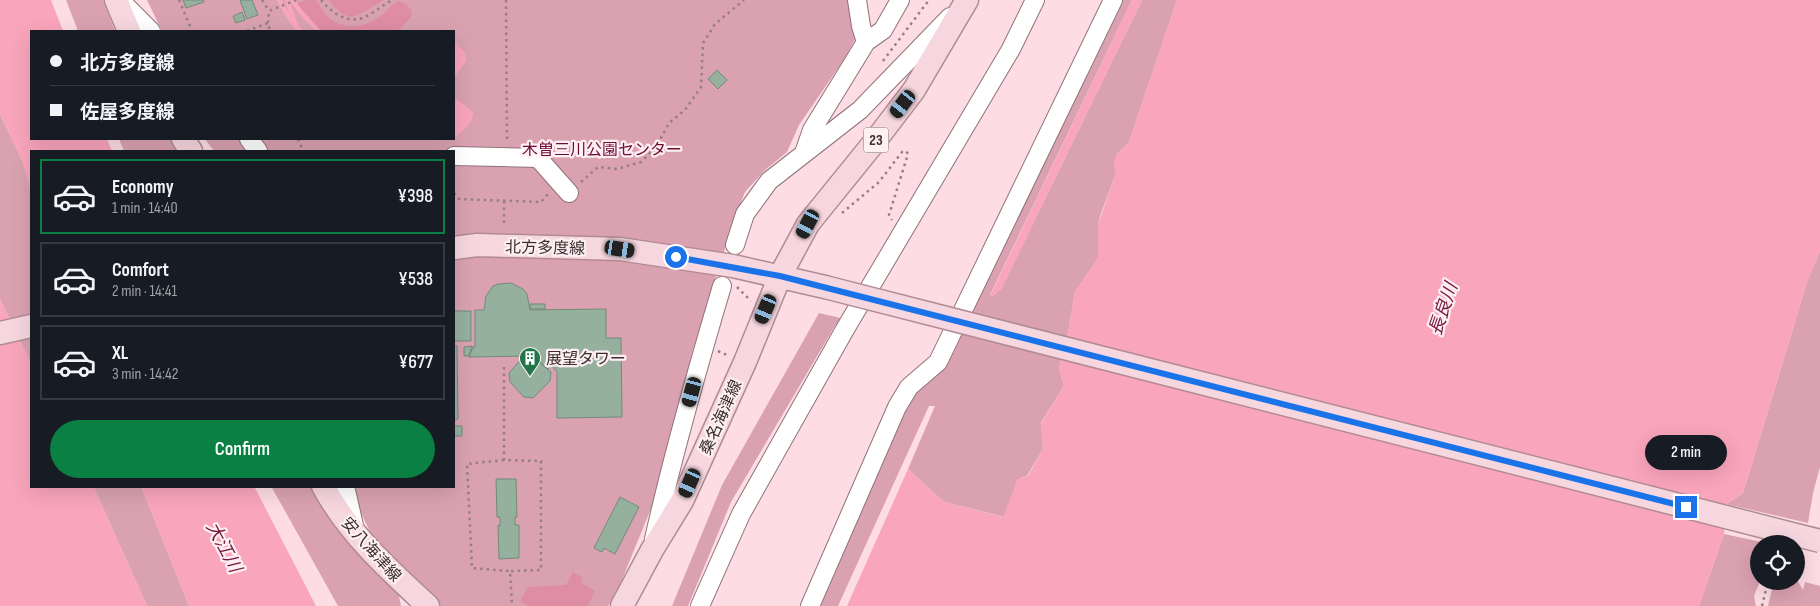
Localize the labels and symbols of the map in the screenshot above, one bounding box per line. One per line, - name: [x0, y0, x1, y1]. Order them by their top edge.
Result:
- car: [887, 88, 918, 120]
- road number: 23: [864, 128, 888, 152]
- park label: 木曽三川公園センター: [522, 141, 682, 160]
- car: [794, 207, 821, 241]
- street label: 北方多度線: [505, 238, 585, 259]
- car: [604, 239, 635, 259]
- route start: [665, 246, 687, 268]
- water label: 長良川: [1425, 278, 1463, 338]
- car: [753, 292, 778, 326]
- building icon: 展望タワー: [518, 346, 542, 377]
- place label: 展望タワー: [546, 350, 626, 369]
- car: [680, 376, 703, 408]
- street label: 桑名海津線: [696, 377, 746, 458]
- callout: 2 min: [1645, 434, 1727, 470]
- car: [677, 466, 702, 500]
- route end: [1675, 496, 1697, 518]
- street label: 安八海津線: [337, 514, 405, 586]
- water label: 大江川: [202, 518, 246, 578]

